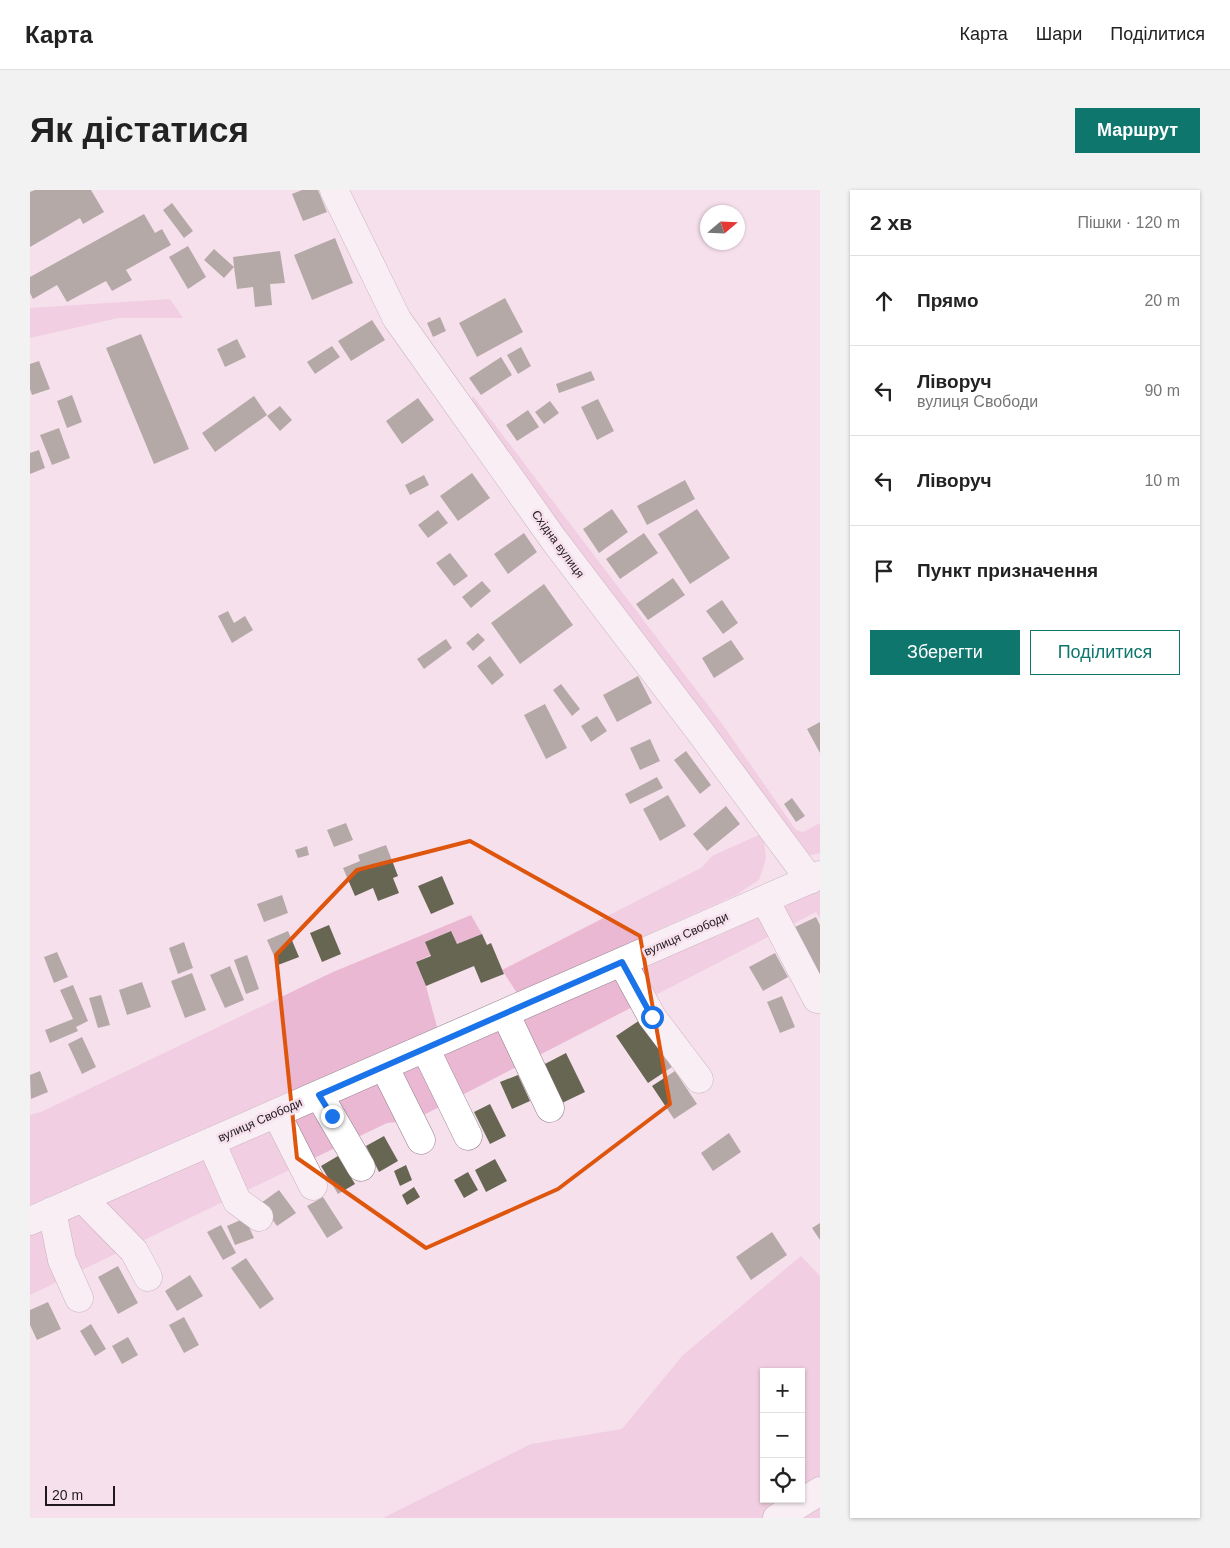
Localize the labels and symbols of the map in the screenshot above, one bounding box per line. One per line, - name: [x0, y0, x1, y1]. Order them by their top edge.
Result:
- north arrow: [700, 205, 745, 250]
- street label: Східна вулиця: [529, 508, 587, 580]
- street label: вулиця Свободи: [642, 909, 730, 959]
- route start: [641, 1006, 664, 1029]
- street label: вулиця Свободи: [216, 1095, 304, 1145]
- route end: [321, 1105, 344, 1128]
- scale bar: [45, 1483, 115, 1506]

